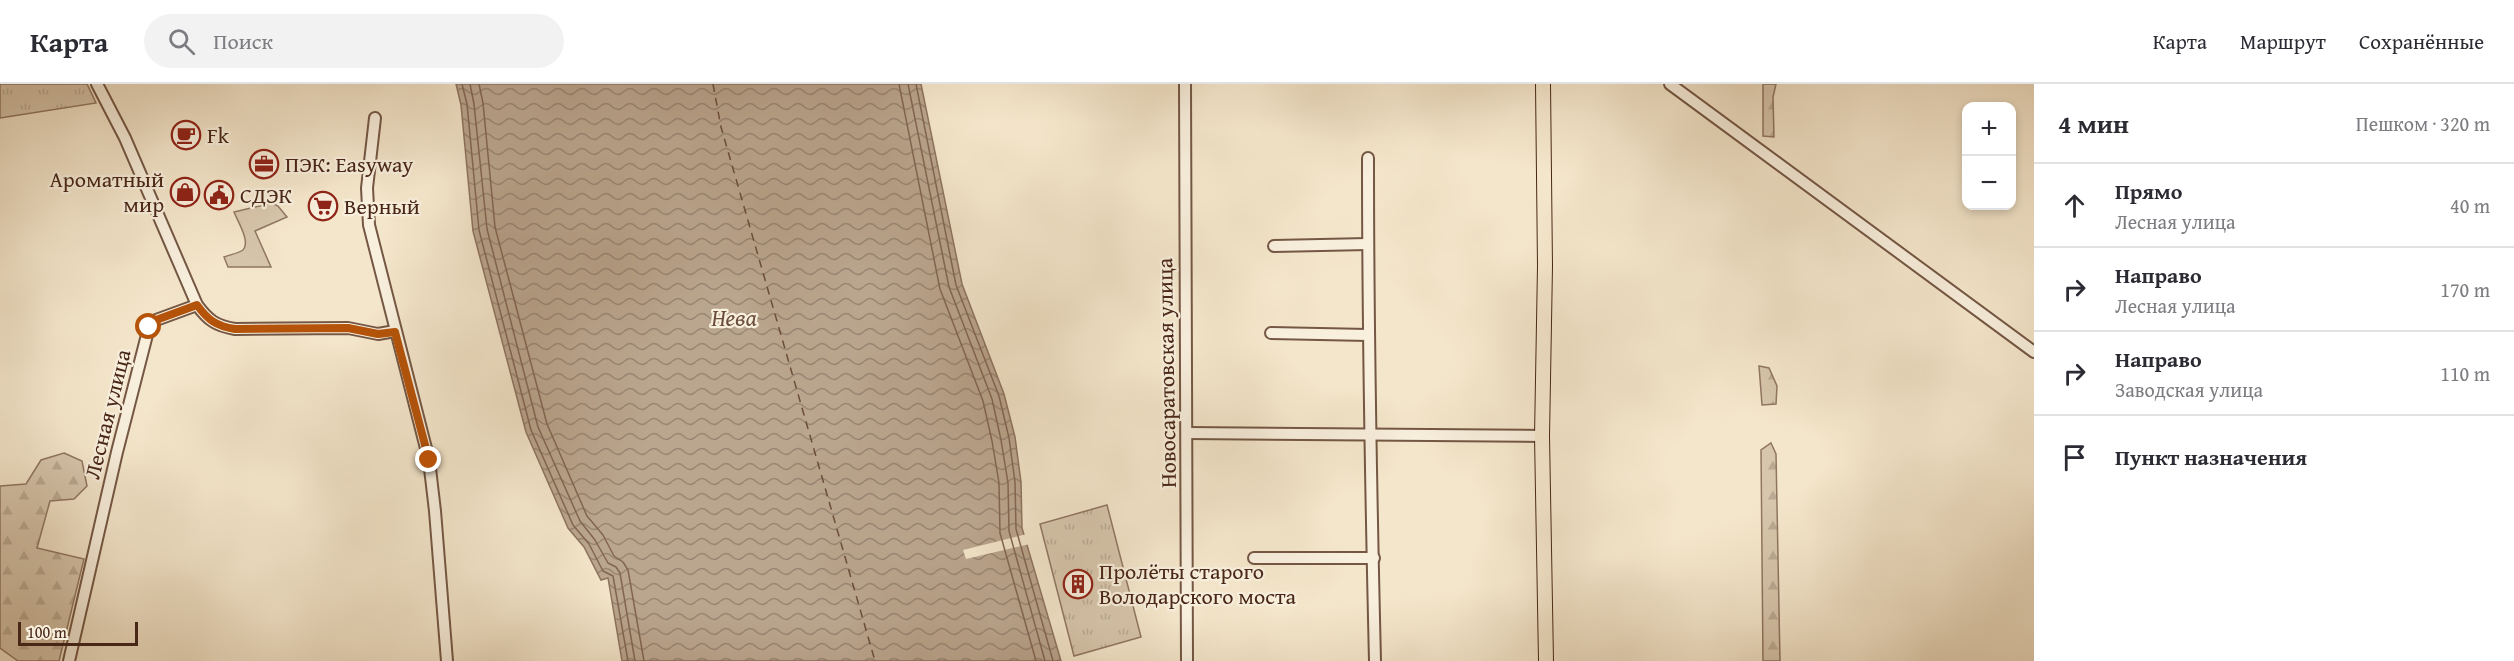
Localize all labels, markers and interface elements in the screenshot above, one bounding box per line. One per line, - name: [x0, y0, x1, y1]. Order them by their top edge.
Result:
- search box: [144, 14, 564, 68]
- text: Карта: [30, 21, 108, 62]
- icon: search: [165, 25, 198, 58]
- text: Поиск: [213, 25, 273, 57]
- text: Карта: [2153, 26, 2207, 57]
- text: Маршрут: [2240, 26, 2326, 57]
- text: Сохранённые: [2359, 26, 2484, 57]
- map controls: [1962, 102, 2016, 210]
- button: +: [1962, 102, 2016, 156]
- text: 4 мин: [2058, 104, 2129, 143]
- text: Пешком · 320 m: [2356, 109, 2490, 138]
- cafe icon: Fk: [170, 119, 202, 151]
- place label: Fk: [207, 119, 230, 151]
- office icon: ПЭК: Easyway: [248, 148, 280, 180]
- place label: ПЭК: Easyway: [285, 148, 413, 180]
- button: −: [1962, 156, 2016, 210]
- place label: Ароматный мир: [49, 163, 164, 220]
- text: Прямо: [2115, 175, 2182, 207]
- shop icon: Ароматный мир: [169, 176, 201, 208]
- public building icon: СДЭК: [203, 179, 235, 211]
- place label: СДЭК: [240, 179, 293, 211]
- icon: ahead: [2058, 189, 2091, 222]
- supermarket icon: Верный: [307, 190, 339, 222]
- place label: Верный: [344, 190, 420, 222]
- text: 40 m: [2450, 191, 2490, 220]
- text: Лесная улица: [2115, 207, 2236, 236]
- street label: Новосаратовская улица: [1148, 257, 1184, 488]
- text: Направо: [2115, 259, 2202, 291]
- icon: right: [2058, 273, 2091, 306]
- text: 170 m: [2440, 275, 2490, 304]
- text: Лесная улица: [2115, 291, 2236, 320]
- water label: Нева: [711, 300, 757, 335]
- route start: [135, 313, 161, 339]
- text: Направо: [2115, 343, 2202, 375]
- street label: Лесная улица: [75, 345, 139, 482]
- icon: right: [2058, 357, 2091, 390]
- text: 110 m: [2440, 359, 2490, 388]
- text: Заводская улица: [2115, 375, 2263, 404]
- icon: arrive: [2058, 441, 2091, 474]
- text: Пункт назначения: [2115, 441, 2307, 473]
- route end: [415, 446, 441, 472]
- place label: Пролёты старого Володарского моста: [1099, 555, 1297, 612]
- building icon: Пролёты старого Володарского моста: [1062, 568, 1094, 600]
- scale bar: [18, 619, 138, 646]
- text: 100 m: [27, 620, 67, 644]

